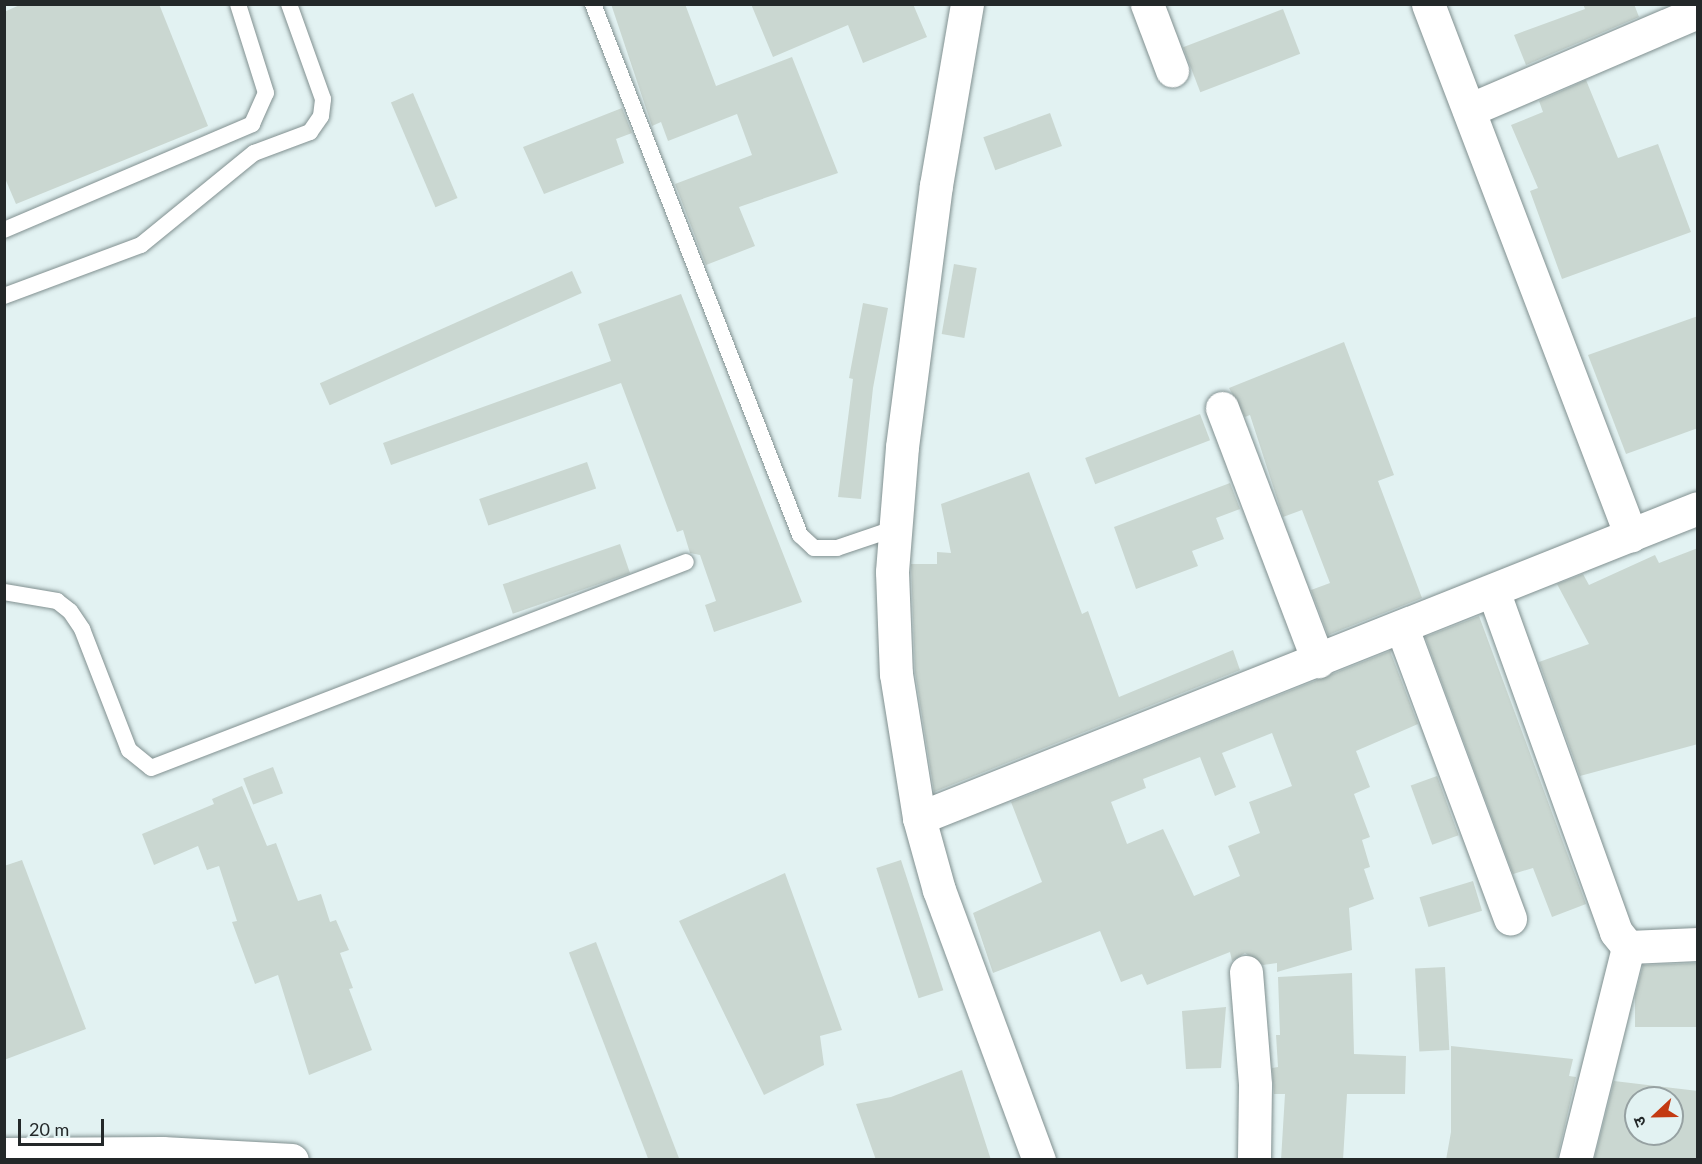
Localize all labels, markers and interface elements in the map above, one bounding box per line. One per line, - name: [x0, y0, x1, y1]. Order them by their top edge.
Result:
- north arrow: [1624, 1086, 1684, 1146]
- scale bar: [21, 1107, 106, 1145]
- text: उ: [1628, 1114, 1649, 1130]
- text: 20 m: [29, 1118, 69, 1140]

